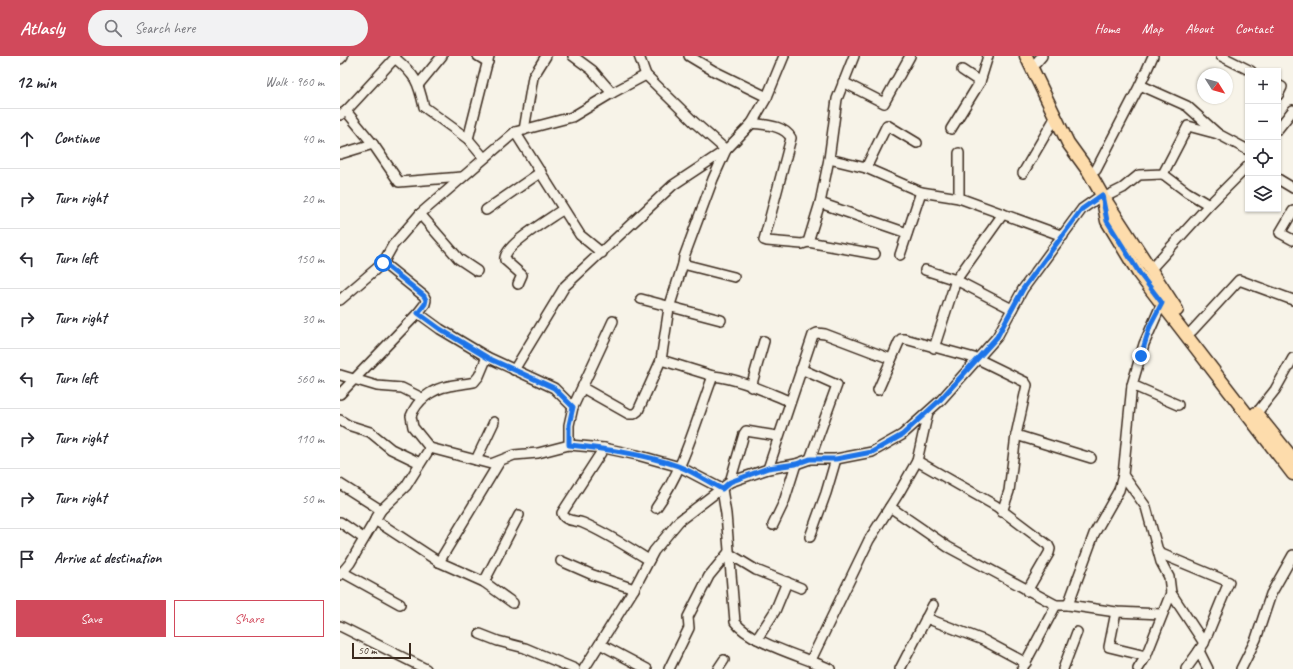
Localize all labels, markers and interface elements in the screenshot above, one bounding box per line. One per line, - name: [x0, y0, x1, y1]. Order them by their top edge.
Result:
- search box: [88, 10, 368, 46]
- text: Atlasly: [20, 16, 64, 40]
- icon: search: [102, 17, 124, 39]
- text: Search here: [134, 19, 195, 38]
- text: Home: [1094, 20, 1120, 37]
- text: Map: [1142, 20, 1163, 37]
- text: About: [1185, 20, 1213, 37]
- text: Contact: [1235, 20, 1273, 37]
- north arrow: [1197, 68, 1233, 104]
- map controls: [1245, 68, 1281, 212]
- button: +: [1245, 68, 1281, 104]
- text: 12 min: [16, 72, 56, 93]
- text: Walk · 960 m: [265, 74, 324, 90]
- button: −: [1245, 104, 1281, 140]
- icon: ahead: [16, 128, 38, 150]
- text: Continue: [54, 129, 99, 148]
- text: 40 m: [302, 131, 324, 147]
- button: locate: [1245, 140, 1281, 176]
- button: layers: [1245, 176, 1281, 212]
- icon: right: [16, 188, 38, 210]
- text: Turn right: [54, 189, 107, 208]
- text: 20 m: [302, 191, 324, 207]
- icon: left: [16, 248, 38, 270]
- text: Turn left: [54, 249, 97, 268]
- text: 150 m: [296, 251, 324, 267]
- route start: [374, 254, 392, 272]
- icon: right: [16, 308, 38, 330]
- text: Turn right: [54, 309, 107, 328]
- text: 30 m: [302, 311, 324, 327]
- route end: [1132, 347, 1150, 365]
- icon: left: [16, 368, 38, 390]
- text: Turn left: [54, 369, 97, 388]
- text: 560 m: [296, 371, 324, 387]
- icon: right: [16, 428, 38, 450]
- text: Turn right: [54, 429, 107, 448]
- text: 110 m: [296, 431, 324, 447]
- icon: right: [16, 488, 38, 510]
- text: Turn right: [54, 489, 107, 508]
- text: 50 m: [302, 491, 324, 507]
- icon: arrive: [16, 548, 38, 570]
- text: Arrive at destination: [54, 549, 161, 568]
- button: Save: [16, 600, 166, 637]
- button: Share: [174, 600, 324, 637]
- scale bar: [352, 641, 411, 660]
- text: 50 m: [358, 643, 377, 657]

